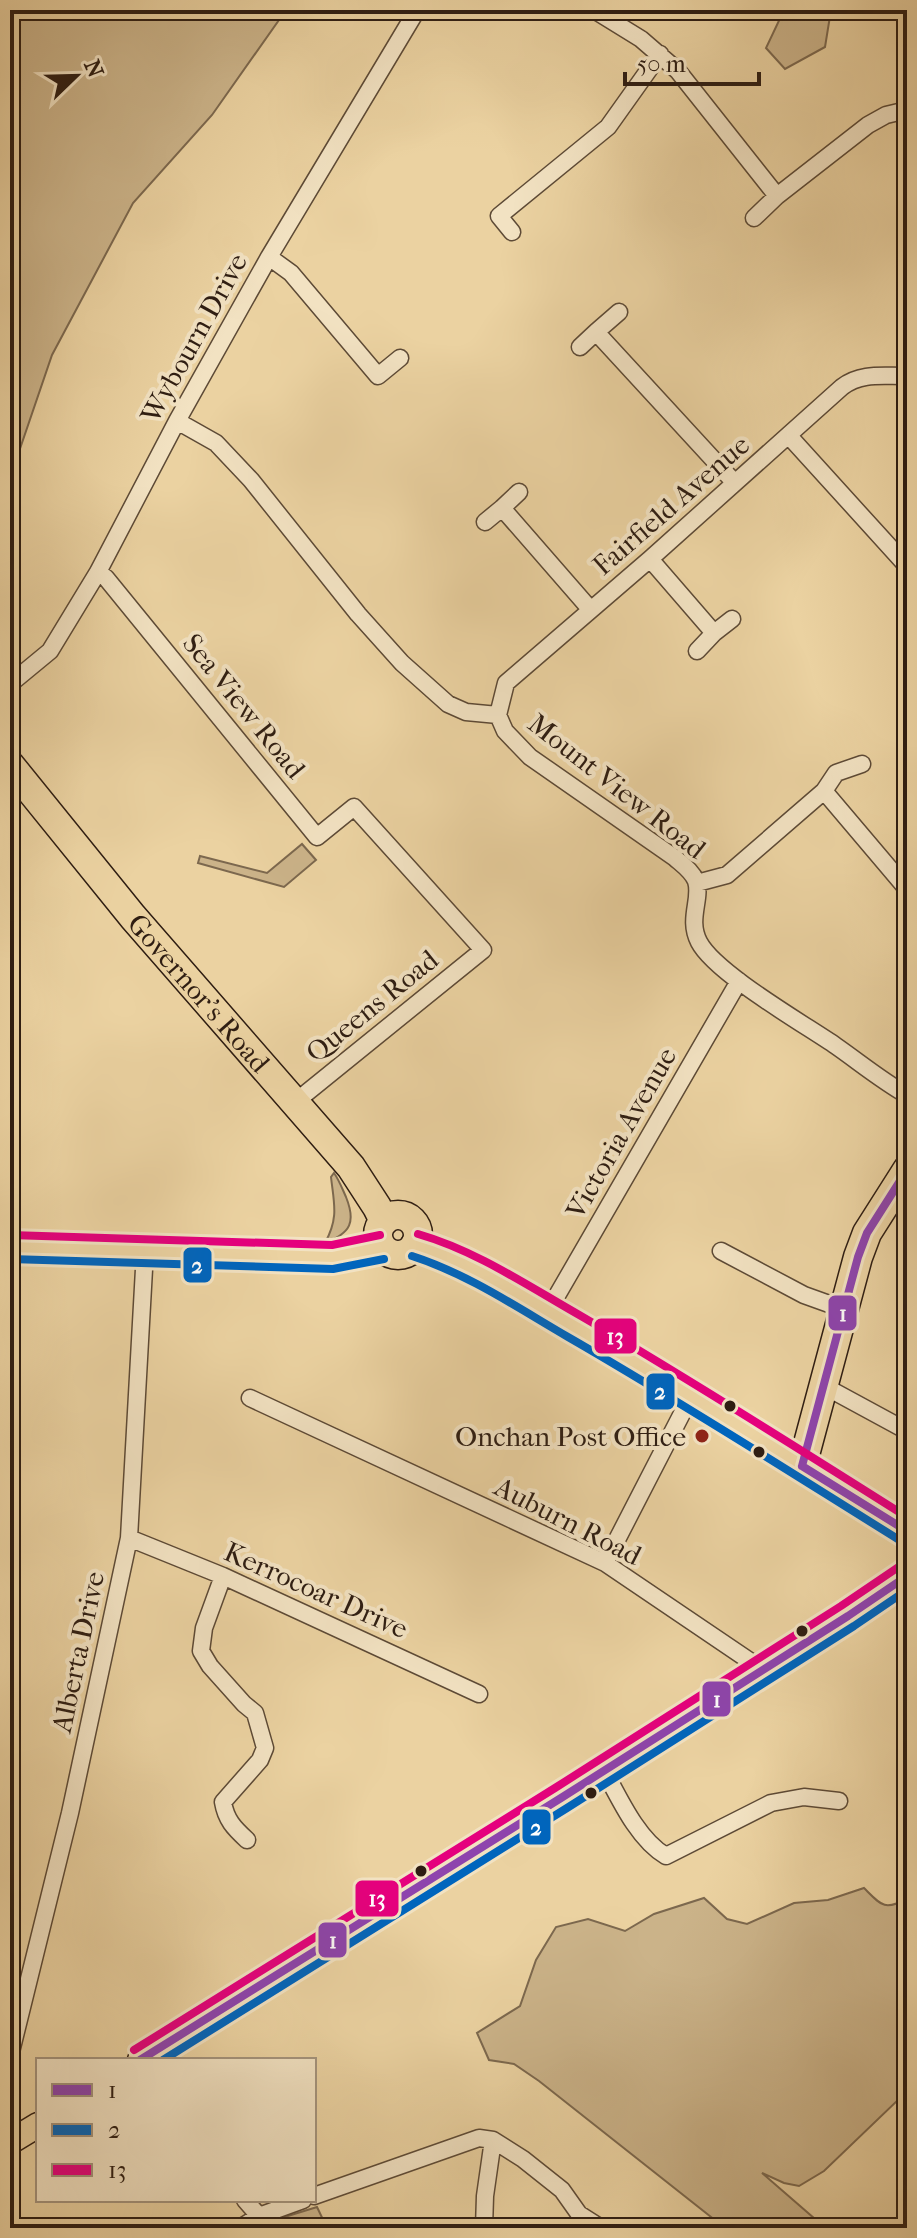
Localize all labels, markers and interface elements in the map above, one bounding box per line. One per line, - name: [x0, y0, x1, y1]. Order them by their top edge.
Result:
- north arrow: [36, 36, 116, 116]
- scale bar: [625, 36, 759, 86]
- text: 50 m: [637, 50, 686, 78]
- text: N: [78, 56, 109, 82]
- street label: Wybourn Drive: [133, 247, 254, 429]
- street label: Fairfield Avenue: [586, 428, 756, 582]
- street label: Sea View Road: [176, 627, 313, 785]
- street label: Mount View Road: [522, 706, 713, 866]
- street label: Governor's Road: [121, 907, 277, 1079]
- street label: Queens Road: [299, 942, 445, 1069]
- street label: Victoria Avenue: [558, 1041, 683, 1225]
- line badge: 2: [182, 1246, 213, 1284]
- text: 2: [191, 1253, 203, 1279]
- line badge: 1: [827, 1294, 858, 1332]
- text: 1: [839, 1301, 847, 1327]
- line badge: 13: [593, 1317, 638, 1355]
- text: 13: [607, 1324, 623, 1350]
- line badge: 2: [645, 1372, 676, 1411]
- text: 2: [654, 1379, 666, 1405]
- unlabelled marker: [722, 1398, 738, 1414]
- place label: Onchan Post Office: [455, 1420, 686, 1453]
- marker: Onchan Post Office: [693, 1427, 711, 1445]
- unlabelled marker: [751, 1444, 767, 1460]
- street label: Auburn Road: [488, 1469, 648, 1572]
- street label: Kerrocoar Drive: [219, 1535, 413, 1645]
- street label: Alberta Drive: [45, 1568, 111, 1736]
- unlabelled marker: [794, 1623, 810, 1639]
- line badge: 1: [701, 1680, 732, 1718]
- text: 1: [713, 1687, 721, 1713]
- unlabelled marker: [583, 1785, 599, 1801]
- line badge: 2: [521, 1808, 552, 1846]
- text: 2: [530, 1815, 542, 1841]
- unlabelled marker: [413, 1863, 429, 1879]
- line badge: 13: [354, 1879, 400, 1918]
- text: 13: [369, 1886, 385, 1912]
- line badge: 1: [317, 1921, 348, 1959]
- text: 1: [329, 1928, 337, 1954]
- legend: [36, 2058, 316, 2202]
- text: 1: [108, 2076, 117, 2104]
- text: 2: [108, 2116, 120, 2144]
- text: 13: [108, 2156, 126, 2184]

